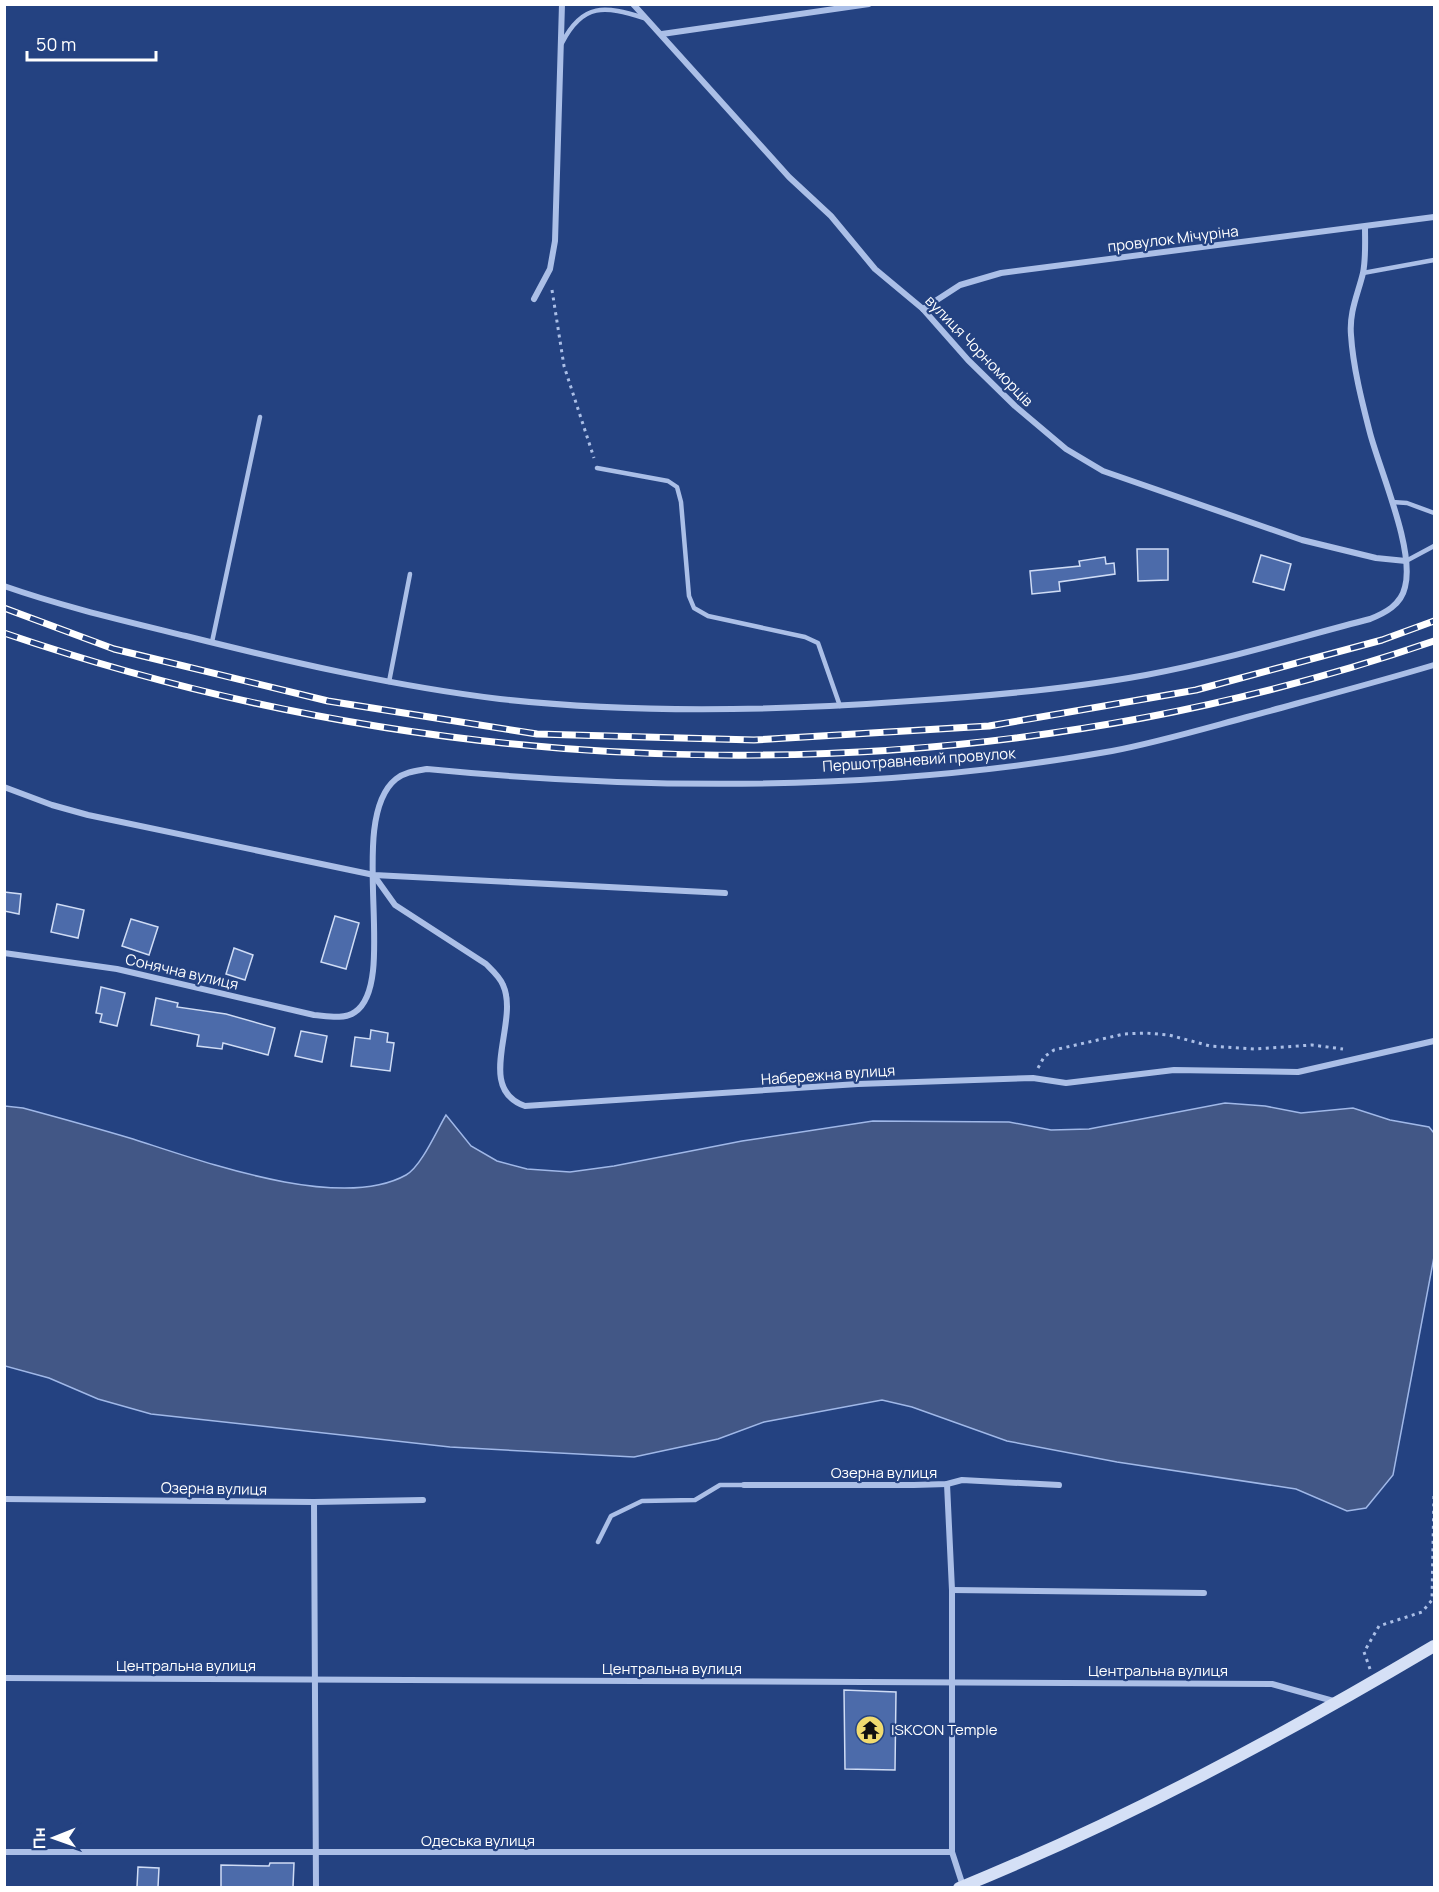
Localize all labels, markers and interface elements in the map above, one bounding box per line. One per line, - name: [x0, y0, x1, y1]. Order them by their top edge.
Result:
- scale bar: [27, 24, 156, 62]
- text: 50 m: [36, 32, 76, 56]
- street label: провулок Мічуріна: [1106, 220, 1240, 257]
- street label: вулиця Чорноморців: [921, 290, 1038, 411]
- street label: Першотравневий провулок: [822, 742, 1017, 777]
- street label: Сонячна вулиця: [123, 948, 241, 995]
- street label: Набережна вулиця: [760, 1059, 896, 1090]
- street label: Озерна вулиця: [831, 1462, 937, 1483]
- street label: Озерна вулиця: [161, 1477, 267, 1500]
- street label: Центральна вулиця: [116, 1655, 256, 1676]
- street label: Центральна вулиця: [602, 1658, 742, 1679]
- street label: Центральна вулиця: [1088, 1660, 1228, 1681]
- temple icon: ISKCON Temple: [854, 1714, 886, 1746]
- place label: ISKCON Temple: [891, 1719, 998, 1740]
- north arrow: [24, 1808, 84, 1868]
- text: Пн: [28, 1827, 50, 1849]
- street label: Одеська вулиця: [421, 1830, 535, 1851]

